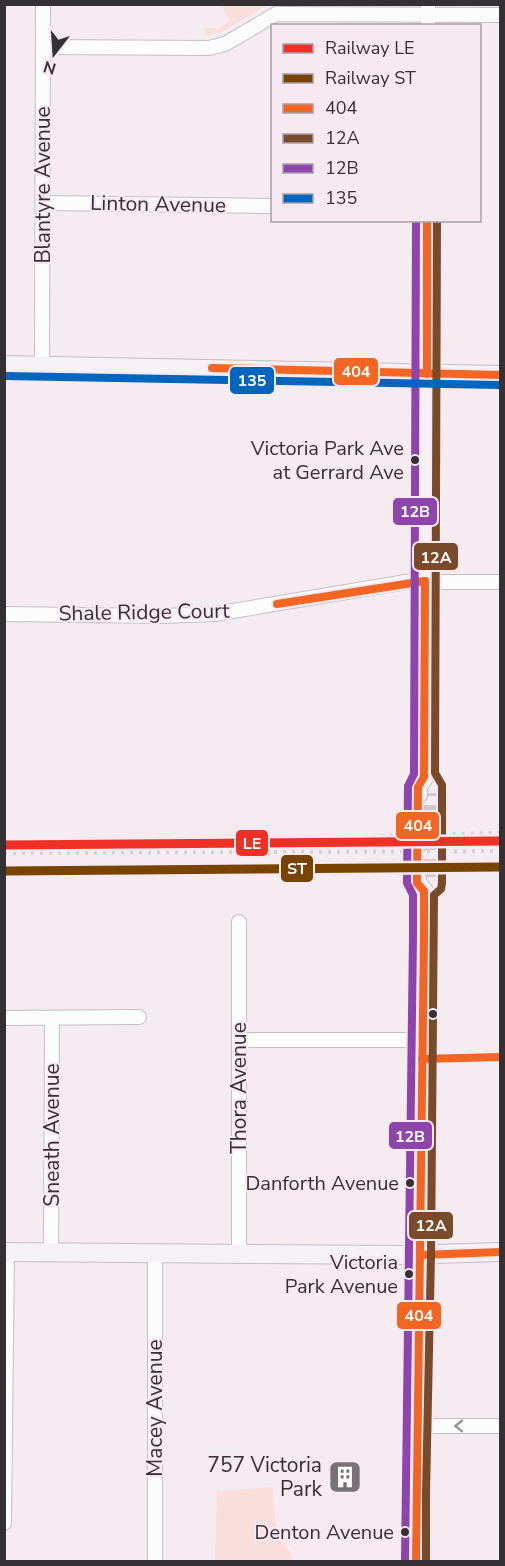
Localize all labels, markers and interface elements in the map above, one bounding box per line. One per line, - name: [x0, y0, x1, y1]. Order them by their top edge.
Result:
- north arrow: [24, 24, 84, 84]
- legend: [271, 24, 481, 222]
- text: Railway LE: [325, 36, 414, 60]
- text: N: [41, 55, 59, 80]
- text: Railway ST: [325, 66, 416, 90]
- text: 404: [325, 96, 358, 120]
- street label: Blantyre Avenue: [29, 106, 57, 264]
- text: 12A: [325, 126, 360, 150]
- text: 12B: [325, 156, 359, 180]
- text: 135: [325, 186, 357, 210]
- street label: Linton Avenue: [90, 189, 226, 219]
- line badge: 404: [333, 357, 379, 386]
- text: 404: [342, 361, 371, 383]
- line badge: 135: [229, 366, 275, 395]
- text: 135: [238, 370, 266, 392]
- place label: Victoria Park Ave at Gerrard Ave: [250, 435, 404, 486]
- marker: Victoria Park Ave at Gerrard Ave: [409, 454, 421, 466]
- line badge: 12B: [392, 497, 438, 526]
- text: 12B: [400, 501, 430, 523]
- line badge: 12A: [413, 542, 459, 571]
- text: 12A: [420, 547, 452, 569]
- street label: Shale Ridge Court: [58, 596, 230, 627]
- line badge: 404: [395, 811, 440, 840]
- text: 404: [404, 815, 433, 837]
- line badge: LE: [235, 829, 269, 857]
- text: LE: [243, 833, 261, 855]
- line badge: ST: [280, 854, 314, 883]
- text: ST: [287, 858, 307, 880]
- unlabelled marker: [427, 1008, 439, 1020]
- street label: Thora Avenue: [225, 1022, 253, 1154]
- street label: Sneath Avenue: [38, 1063, 66, 1207]
- line badge: 12B: [388, 1121, 433, 1150]
- text: 12B: [395, 1126, 425, 1148]
- place label: Danforth Avenue: [245, 1170, 399, 1197]
- marker: Danforth Avenue: [404, 1177, 416, 1189]
- line badge: 12A: [408, 1211, 454, 1240]
- text: 12A: [415, 1215, 447, 1237]
- place label: Victoria Park Avenue: [285, 1249, 398, 1300]
- marker: Victoria Park Avenue: [403, 1268, 415, 1280]
- line badge: 404: [396, 1301, 442, 1330]
- text: 404: [405, 1305, 434, 1327]
- street label: Macey Avenue: [141, 1339, 169, 1477]
- one-way arrow: [454, 1420, 463, 1432]
- place label: 757 Victoria Park: [207, 1451, 322, 1503]
- building icon: 757 Victoria Park: [327, 1459, 363, 1495]
- place label: Denton Avenue: [255, 1519, 394, 1546]
- marker: Denton Avenue: [399, 1526, 411, 1538]

